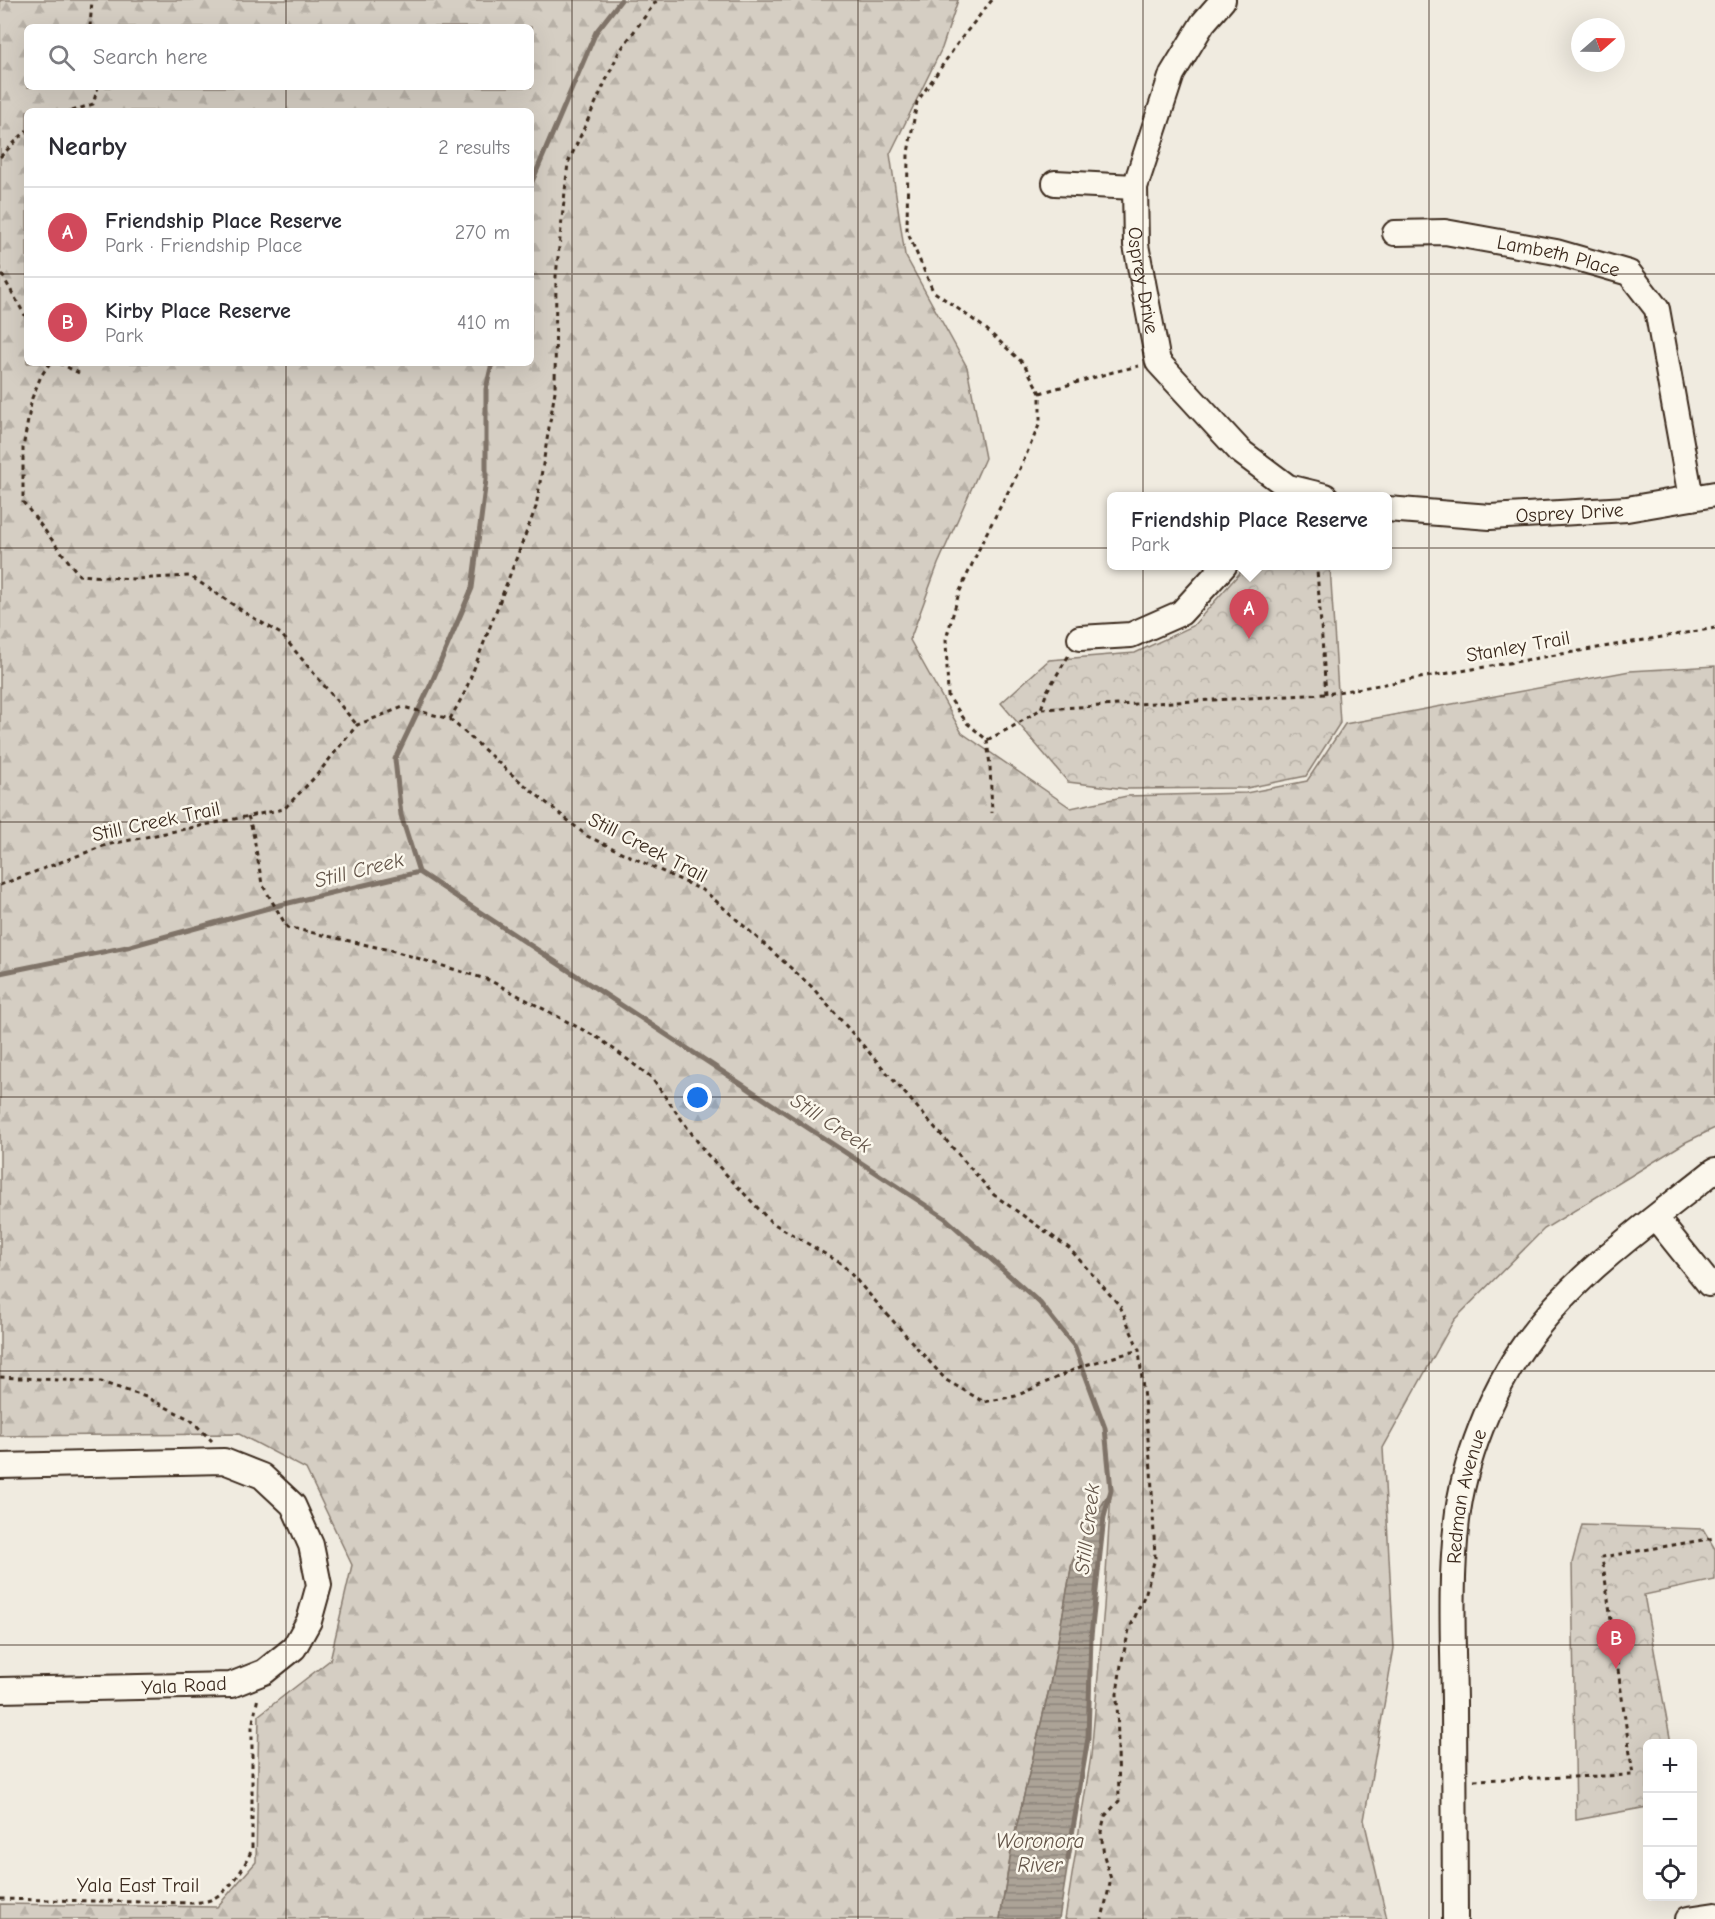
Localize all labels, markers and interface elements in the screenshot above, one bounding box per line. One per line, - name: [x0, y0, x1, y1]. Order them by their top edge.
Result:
- north arrow: [1571, 18, 1625, 72]
- search box: [24, 24, 534, 90]
- icon: search: [45, 41, 78, 74]
- text: Search here: [93, 44, 208, 70]
- text: Nearby: [48, 132, 127, 162]
- text: 2 results: [438, 136, 510, 159]
- text: Friendship Place Reserve: [105, 208, 342, 234]
- text: A: [62, 221, 73, 244]
- text: 270 m: [455, 221, 510, 244]
- street label: Osprey Drive: [1124, 227, 1163, 336]
- street label: Lambeth Place: [1495, 231, 1623, 282]
- text: Park · Friendship Place: [105, 234, 302, 257]
- text: Kirby Place Reserve: [105, 298, 291, 324]
- text: B: [61, 311, 74, 334]
- text: 410 m: [457, 311, 510, 334]
- text: Park: [105, 324, 143, 347]
- popup: [1107, 492, 1392, 570]
- street label: Osprey Drive: [1515, 498, 1624, 527]
- text: Friendship Place Reserve: [1131, 507, 1368, 533]
- text: Park: [1131, 533, 1169, 556]
- pin: A: [1230, 590, 1268, 639]
- street label: Stanley Trail: [1464, 626, 1572, 667]
- street label: Still Creek Trail: [90, 797, 222, 846]
- street label: Still Creek Trail: [585, 808, 711, 887]
- water label: Still Creek: [312, 847, 407, 893]
- your location: [683, 1083, 712, 1112]
- water label: Still Creek: [786, 1088, 876, 1158]
- street label: Redman Avenue: [1442, 1426, 1491, 1565]
- water label: Still Creek: [1070, 1482, 1105, 1576]
- pin: B: [1596, 1620, 1636, 1669]
- street label: Yala Road: [141, 1672, 227, 1699]
- map controls: [1643, 1739, 1697, 1901]
- button: +: [1643, 1739, 1697, 1793]
- button: −: [1643, 1793, 1697, 1847]
- water label: Woronora River: [996, 1829, 1085, 1877]
- button: locate: [1643, 1847, 1697, 1901]
- street label: Yala East Trail: [77, 1874, 199, 1897]

